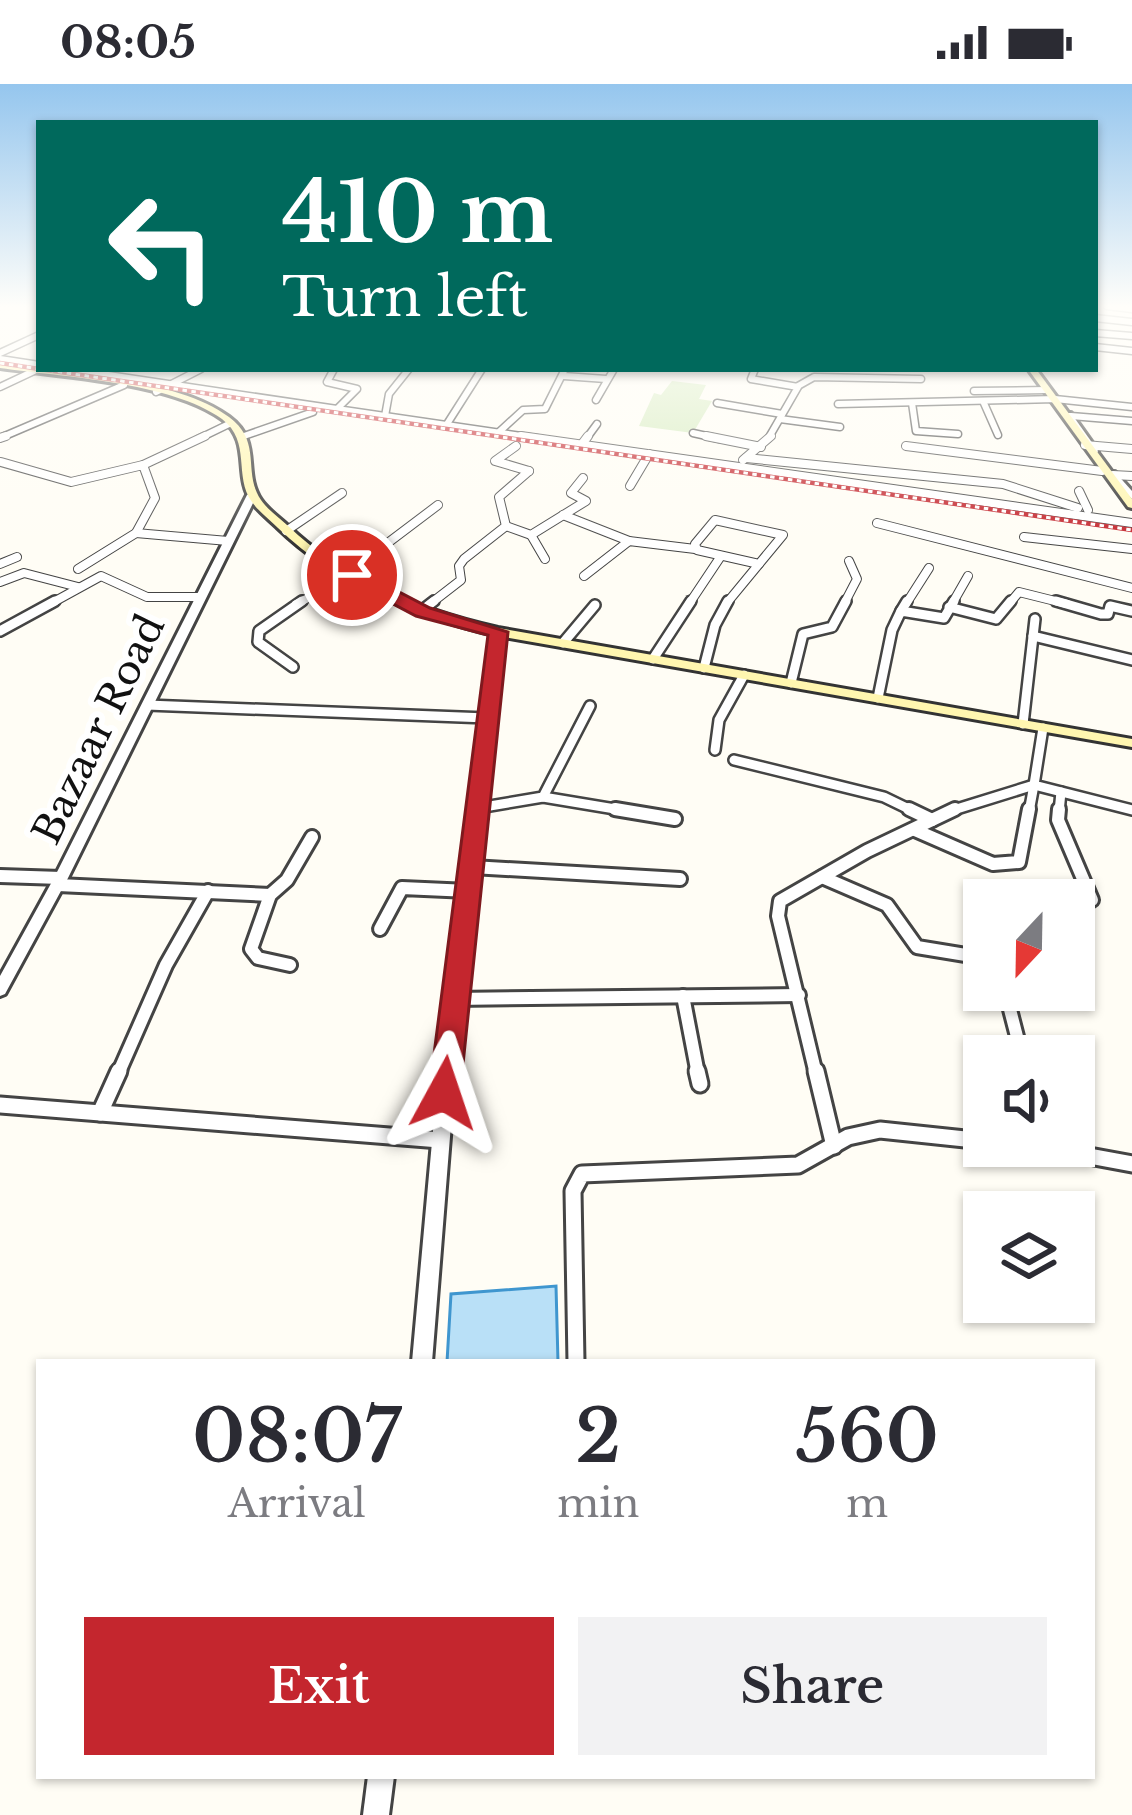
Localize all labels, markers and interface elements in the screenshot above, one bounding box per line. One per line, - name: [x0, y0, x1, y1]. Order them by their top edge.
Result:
- text: 08:05: [60, 14, 196, 70]
- text: 410 m: [282, 161, 553, 265]
- icon: left: [84, 168, 240, 324]
- text: Turn left: [282, 264, 528, 331]
- pin: [301, 524, 403, 626]
- icon: arrive: [319, 542, 385, 608]
- street label: Bazaar Road: [22, 607, 175, 852]
- north arrow: [963, 879, 1095, 1011]
- map controls: [963, 879, 1095, 1323]
- position arrow: [381, 1030, 507, 1156]
- button: sound: [963, 1035, 1095, 1167]
- button: layers: [963, 1191, 1095, 1323]
- text: 08:07: [192, 1392, 401, 1481]
- text: 2: [575, 1392, 621, 1481]
- text: 560: [795, 1392, 939, 1481]
- text: Arrival: [228, 1479, 366, 1528]
- text: min: [557, 1479, 639, 1528]
- text: m: [846, 1479, 888, 1528]
- button: Exit: [84, 1617, 554, 1755]
- button: Share: [578, 1617, 1047, 1755]

